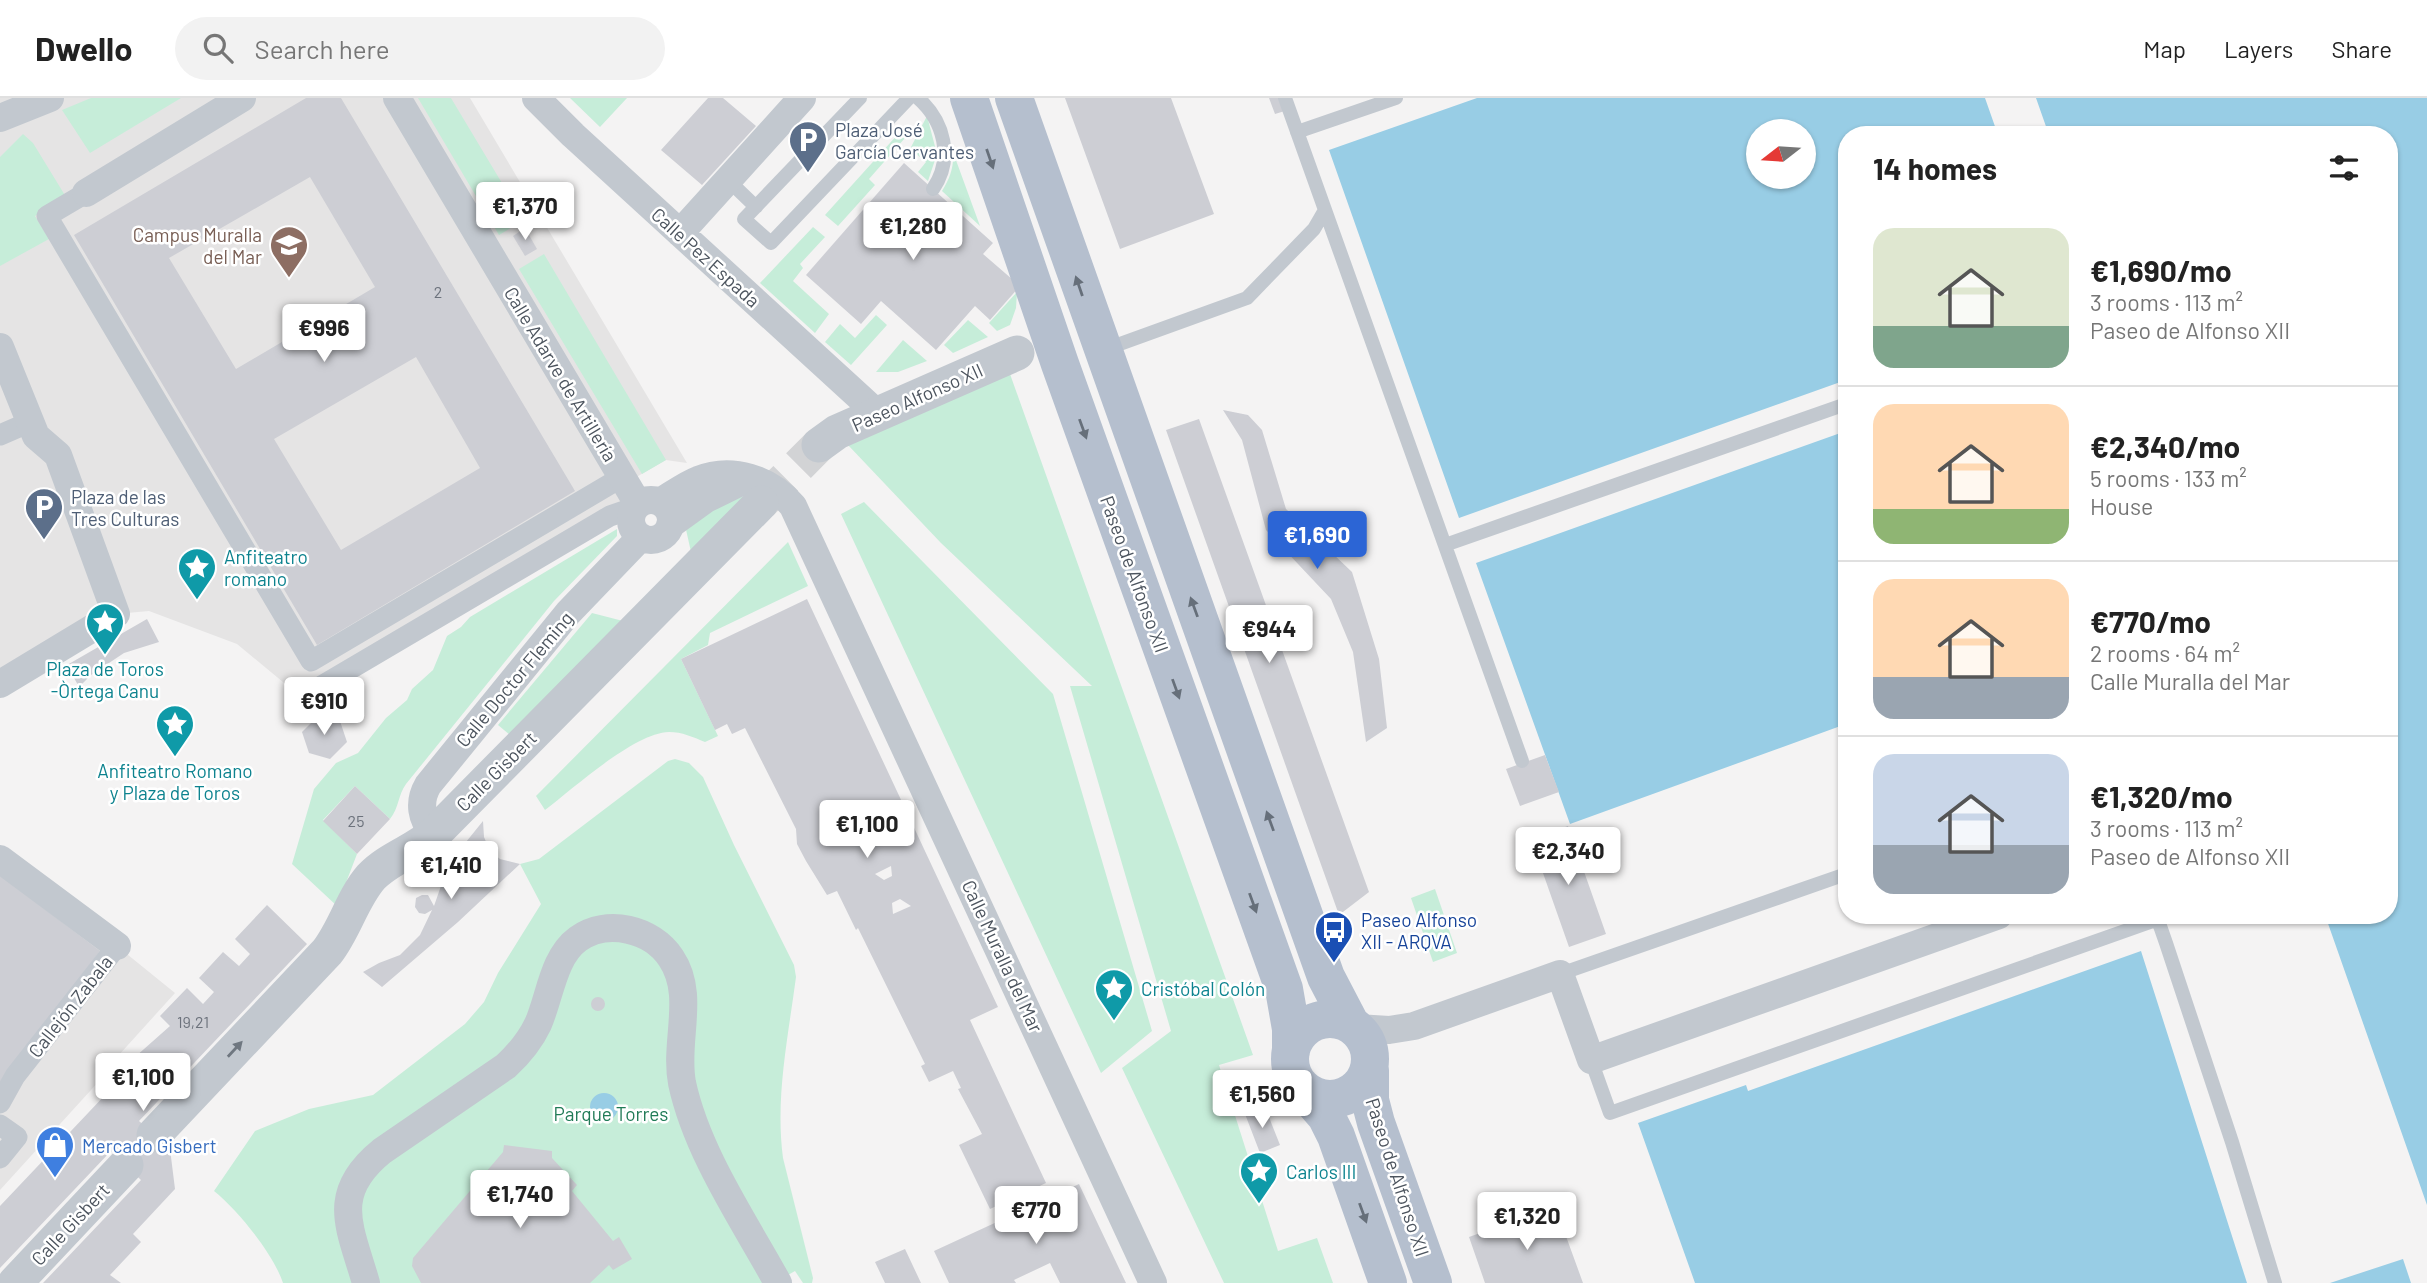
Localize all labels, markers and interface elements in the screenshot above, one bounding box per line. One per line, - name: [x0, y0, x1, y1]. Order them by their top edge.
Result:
- search box: [175, 17, 665, 80]
- text: Dwello: [35, 28, 133, 68]
- icon: search: [199, 29, 237, 67]
- text: Search here: [255, 33, 390, 64]
- text: Map: [2143, 34, 2186, 63]
- text: Layers: [2224, 34, 2293, 63]
- text: Share: [2331, 34, 2392, 63]
- place label: Plaza José García Cervantes: [835, 118, 974, 163]
- parking icon: Plaza José García Cervantes: [787, 119, 829, 174]
- north arrow: [1746, 119, 1816, 189]
- map controls: [1746, 119, 1816, 189]
- one-way arrow: [985, 148, 996, 169]
- icon: filters: [2325, 149, 2363, 187]
- text: 14 homes: [1873, 150, 1997, 186]
- pin: €1,370: [468, 183, 582, 242]
- text: €1,370: [492, 191, 558, 219]
- street label: Calle Pez Espada: [647, 202, 765, 312]
- pin: €1,280: [856, 202, 970, 262]
- text: €1,280: [879, 211, 947, 239]
- place label: Campus Muralla del Mar: [133, 223, 262, 268]
- school or university icon: Campus Muralla del Mar: [268, 224, 310, 279]
- text: €1,690/mo: [2090, 252, 2232, 288]
- icon: home: [1929, 256, 2013, 340]
- one-way arrow: [1073, 276, 1084, 297]
- house number: 2: [434, 282, 442, 301]
- street label: Calle Adarve de Artillería: [500, 283, 622, 465]
- text: 3 rooms · 113 m²: [2090, 288, 2243, 316]
- pin: €996: [283, 304, 365, 364]
- text: €996: [298, 313, 350, 341]
- text: Paseo de Alfonso XII: [2090, 316, 2290, 344]
- street label: Paseo Alfonso XII: [848, 358, 986, 436]
- one-way arrow: [1078, 418, 1089, 439]
- text: €2,340/mo: [2090, 428, 2240, 464]
- icon: home: [1929, 432, 2013, 516]
- text: 5 rooms · 133 m²: [2090, 464, 2247, 492]
- place label: Plaza de las Tres Culturas: [71, 485, 179, 530]
- parking icon: Plaza de las Tres Culturas: [23, 486, 65, 541]
- street label: Paseo de Alfonso XII: [1096, 492, 1174, 656]
- text: House: [2090, 492, 2153, 520]
- pin: €1,690: [1260, 512, 1374, 571]
- text: €1,690: [1284, 520, 1350, 548]
- place label: Anfiteatro romano: [224, 545, 308, 590]
- place icon: Anfiteatro romano: [176, 546, 218, 601]
- one-way arrow: [1188, 596, 1199, 617]
- place icon: Plaza de Toros -Òrtega Canu: [84, 601, 126, 656]
- text: €770/mo: [2090, 603, 2211, 639]
- pin: €944: [1228, 606, 1310, 665]
- street label: Calle Doctor Fleming: [451, 607, 577, 751]
- icon: home: [1929, 607, 2013, 691]
- text: €944: [1242, 614, 1296, 642]
- text: 2 rooms · 64 m²: [2090, 639, 2240, 667]
- place label: Plaza de Toros -Òrtega Canu: [46, 657, 164, 702]
- text: Calle Muralla del Mar: [2090, 667, 2290, 695]
- pin: €910: [283, 678, 365, 737]
- one-way arrow: [1171, 679, 1182, 700]
- text: €910: [300, 686, 348, 714]
- place icon: Anfiteatro Romano y Plaza de Toros: [154, 703, 196, 758]
- street label: Calle Gisbert: [451, 726, 541, 816]
- place label: Anfiteatro Romano y Plaza de Toros: [97, 759, 253, 804]
- text: €1,320/mo: [2090, 778, 2233, 814]
- icon: home: [1929, 782, 2013, 866]
- pin: €1,100: [810, 800, 924, 860]
- text: €1,100: [835, 809, 899, 837]
- one-way arrow: [1264, 810, 1275, 831]
- house number: 25: [348, 811, 364, 830]
- text: 3 rooms · 113 m²: [2090, 814, 2243, 842]
- pin: €2,340: [1511, 828, 1625, 887]
- text: €2,340: [1531, 836, 1605, 864]
- pin: €1,410: [394, 842, 508, 901]
- text: Paseo de Alfonso XII: [2090, 842, 2290, 870]
- text: €1,410: [420, 850, 482, 878]
- street label: Calle Muralla del Mar: [958, 876, 1048, 1036]
- one-way arrow: [1248, 893, 1259, 914]
- place label: Paseo Alfonso XII - ARQVA: [1361, 908, 1477, 953]
- bus stop icon: Paseo Alfonso XII - ARQVA: [1313, 909, 1355, 964]
- street label: Callejón Zabala: [23, 950, 117, 1062]
- place icon: Cristóbal Colón: [1093, 967, 1135, 1022]
- place label: Cristóbal Colón: [1141, 977, 1265, 1000]
- house number: 19,21: [177, 1012, 209, 1031]
- one-way arrow: [227, 1041, 243, 1058]
- pin: €1,100: [86, 1054, 200, 1113]
- text: €1,100: [111, 1062, 175, 1090]
- pin: €1,560: [1205, 1070, 1319, 1130]
- text: €1,560: [1229, 1079, 1295, 1107]
- street label: Paseo de Alfonso XII: [1362, 1095, 1434, 1259]
- park label: Parque Torres: [554, 1102, 668, 1125]
- shop icon: Mercado Gisbert: [34, 1124, 76, 1179]
- place label: Mercado Gisbert: [82, 1134, 217, 1157]
- place icon: Carlos III: [1238, 1150, 1280, 1205]
- place label: Carlos III: [1286, 1160, 1356, 1183]
- pin: €1,740: [463, 1170, 577, 1230]
- street label: Calle Gisbert: [26, 1178, 114, 1270]
- text: €1,740: [486, 1179, 554, 1207]
- pin: €770: [995, 1186, 1077, 1246]
- pin: €1,320: [1470, 1192, 1584, 1252]
- text: €770: [1011, 1195, 1061, 1223]
- text: €1,320: [1493, 1201, 1561, 1229]
- one-way arrow: [1358, 1202, 1369, 1223]

